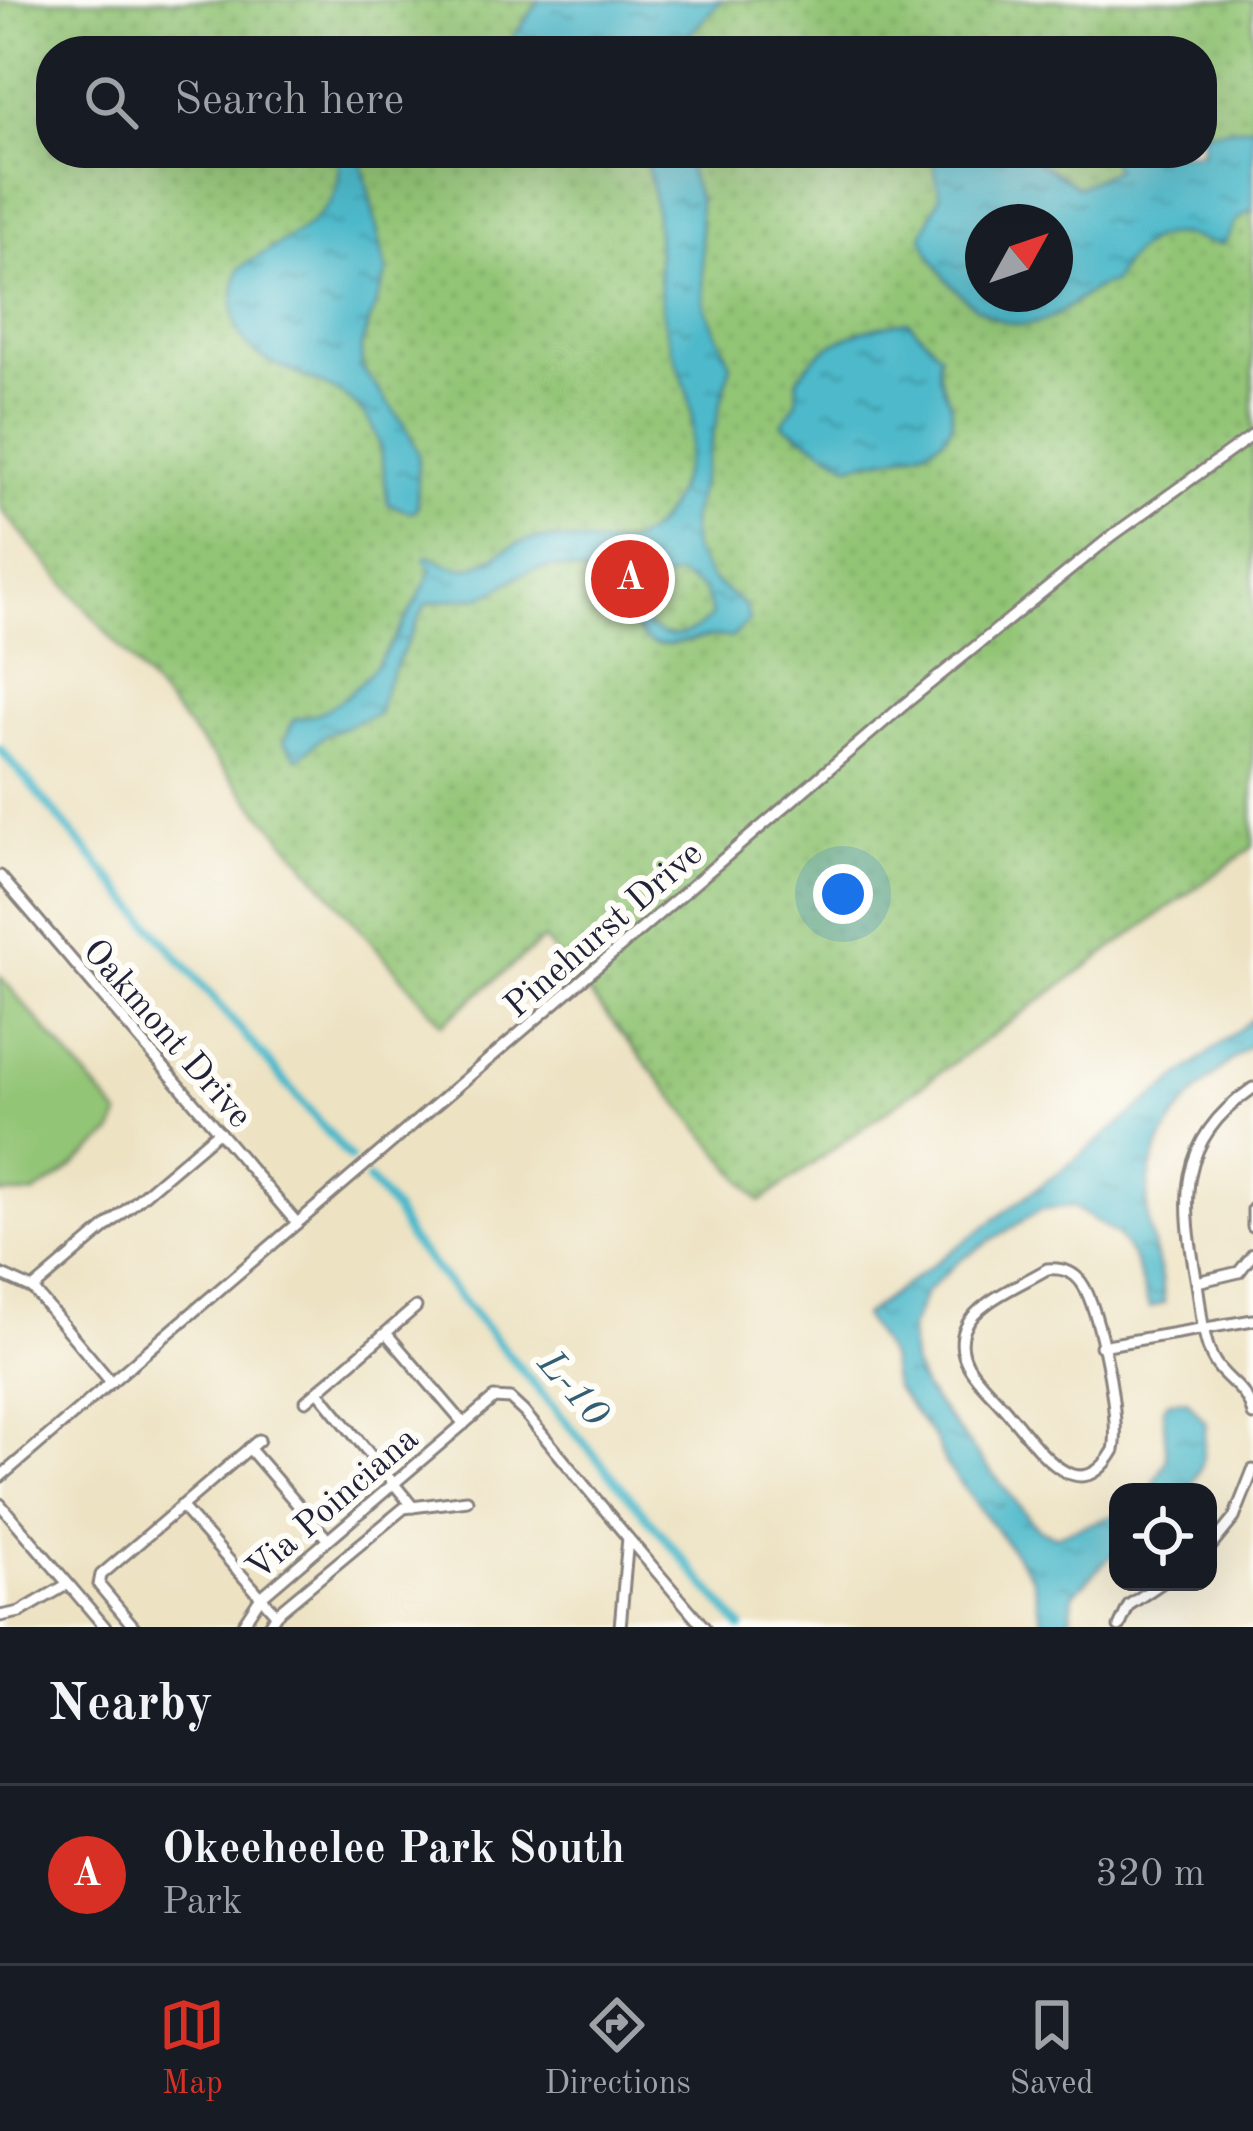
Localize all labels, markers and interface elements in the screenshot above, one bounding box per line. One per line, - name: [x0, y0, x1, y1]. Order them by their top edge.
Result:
- search box: [36, 36, 1217, 168]
- icon: search: [78, 69, 144, 135]
- text: Search here: [174, 79, 404, 124]
- north arrow: [965, 204, 1073, 312]
- pin: A: [591, 534, 669, 624]
- street label: Pinehurst Drive: [499, 836, 710, 1026]
- your location: [813, 864, 873, 924]
- street label: Oakmont Drive: [75, 933, 257, 1136]
- water label: L-10: [529, 1343, 615, 1435]
- street label: Via Poinciana: [241, 1421, 426, 1589]
- map controls: [1109, 1483, 1217, 1591]
- button: locate: [1109, 1483, 1217, 1591]
- text: Nearby: [48, 1680, 213, 1731]
- text: Okeeheelee Park South: [162, 1828, 625, 1873]
- text: A: [72, 1855, 102, 1894]
- text: 320 m: [1095, 1855, 1205, 1894]
- text: Park: [162, 1883, 242, 1922]
- tab: Map: [159, 1992, 225, 2105]
- tab: Directions: [544, 1992, 691, 2105]
- tab: Saved: [1010, 1992, 1094, 2105]

